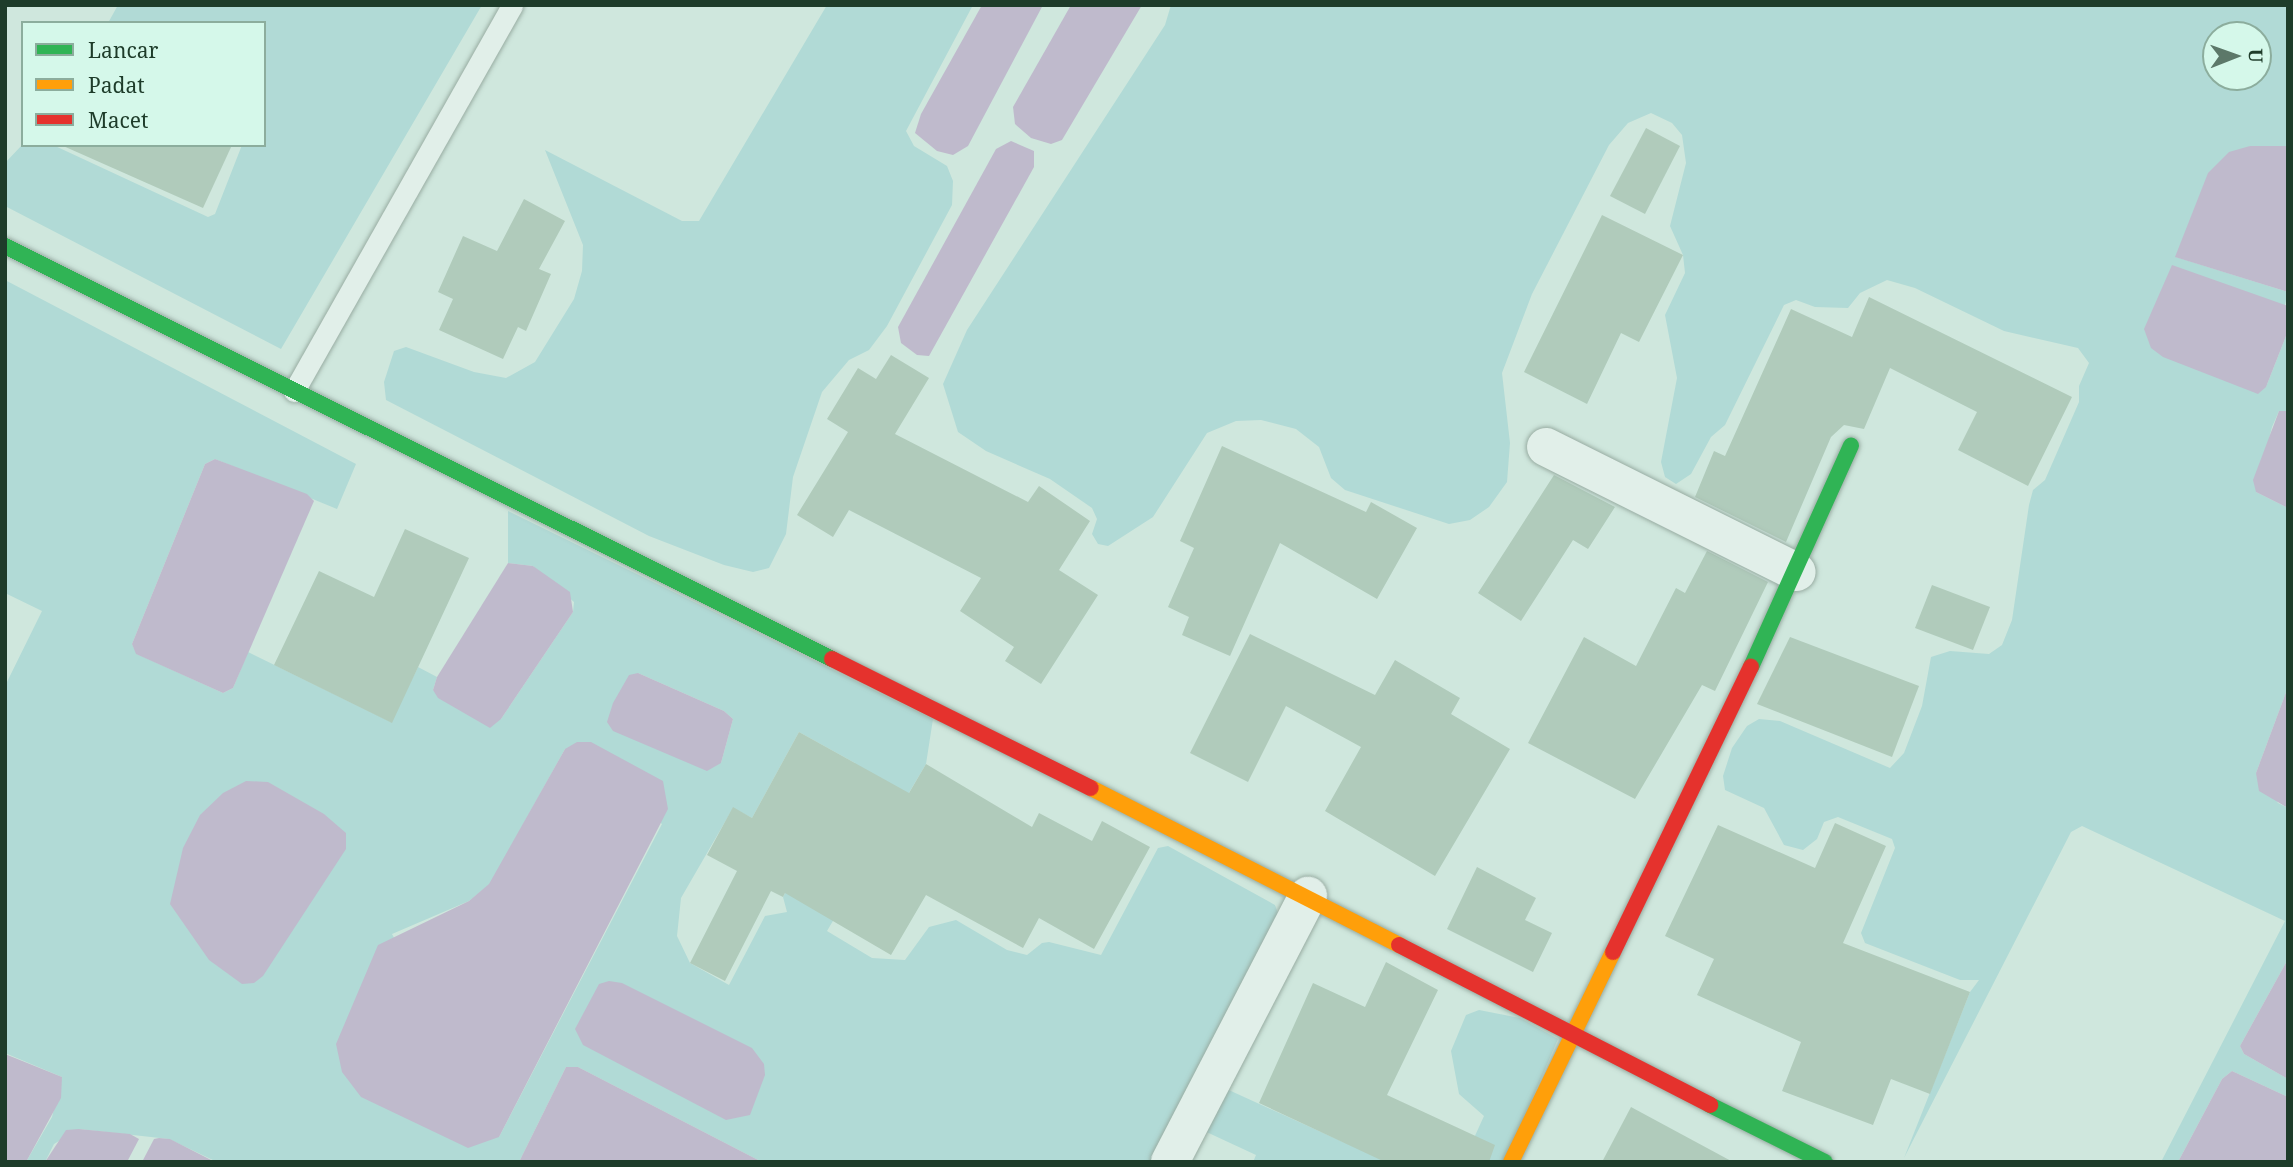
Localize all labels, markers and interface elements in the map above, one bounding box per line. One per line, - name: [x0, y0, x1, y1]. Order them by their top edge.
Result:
- legend: [21, 21, 266, 147]
- north arrow: [2202, 21, 2272, 91]
- text: Lancar: [88, 36, 159, 64]
- text: U: [2243, 48, 2269, 63]
- text: Padat: [88, 71, 145, 99]
- text: Macet: [88, 106, 148, 134]

